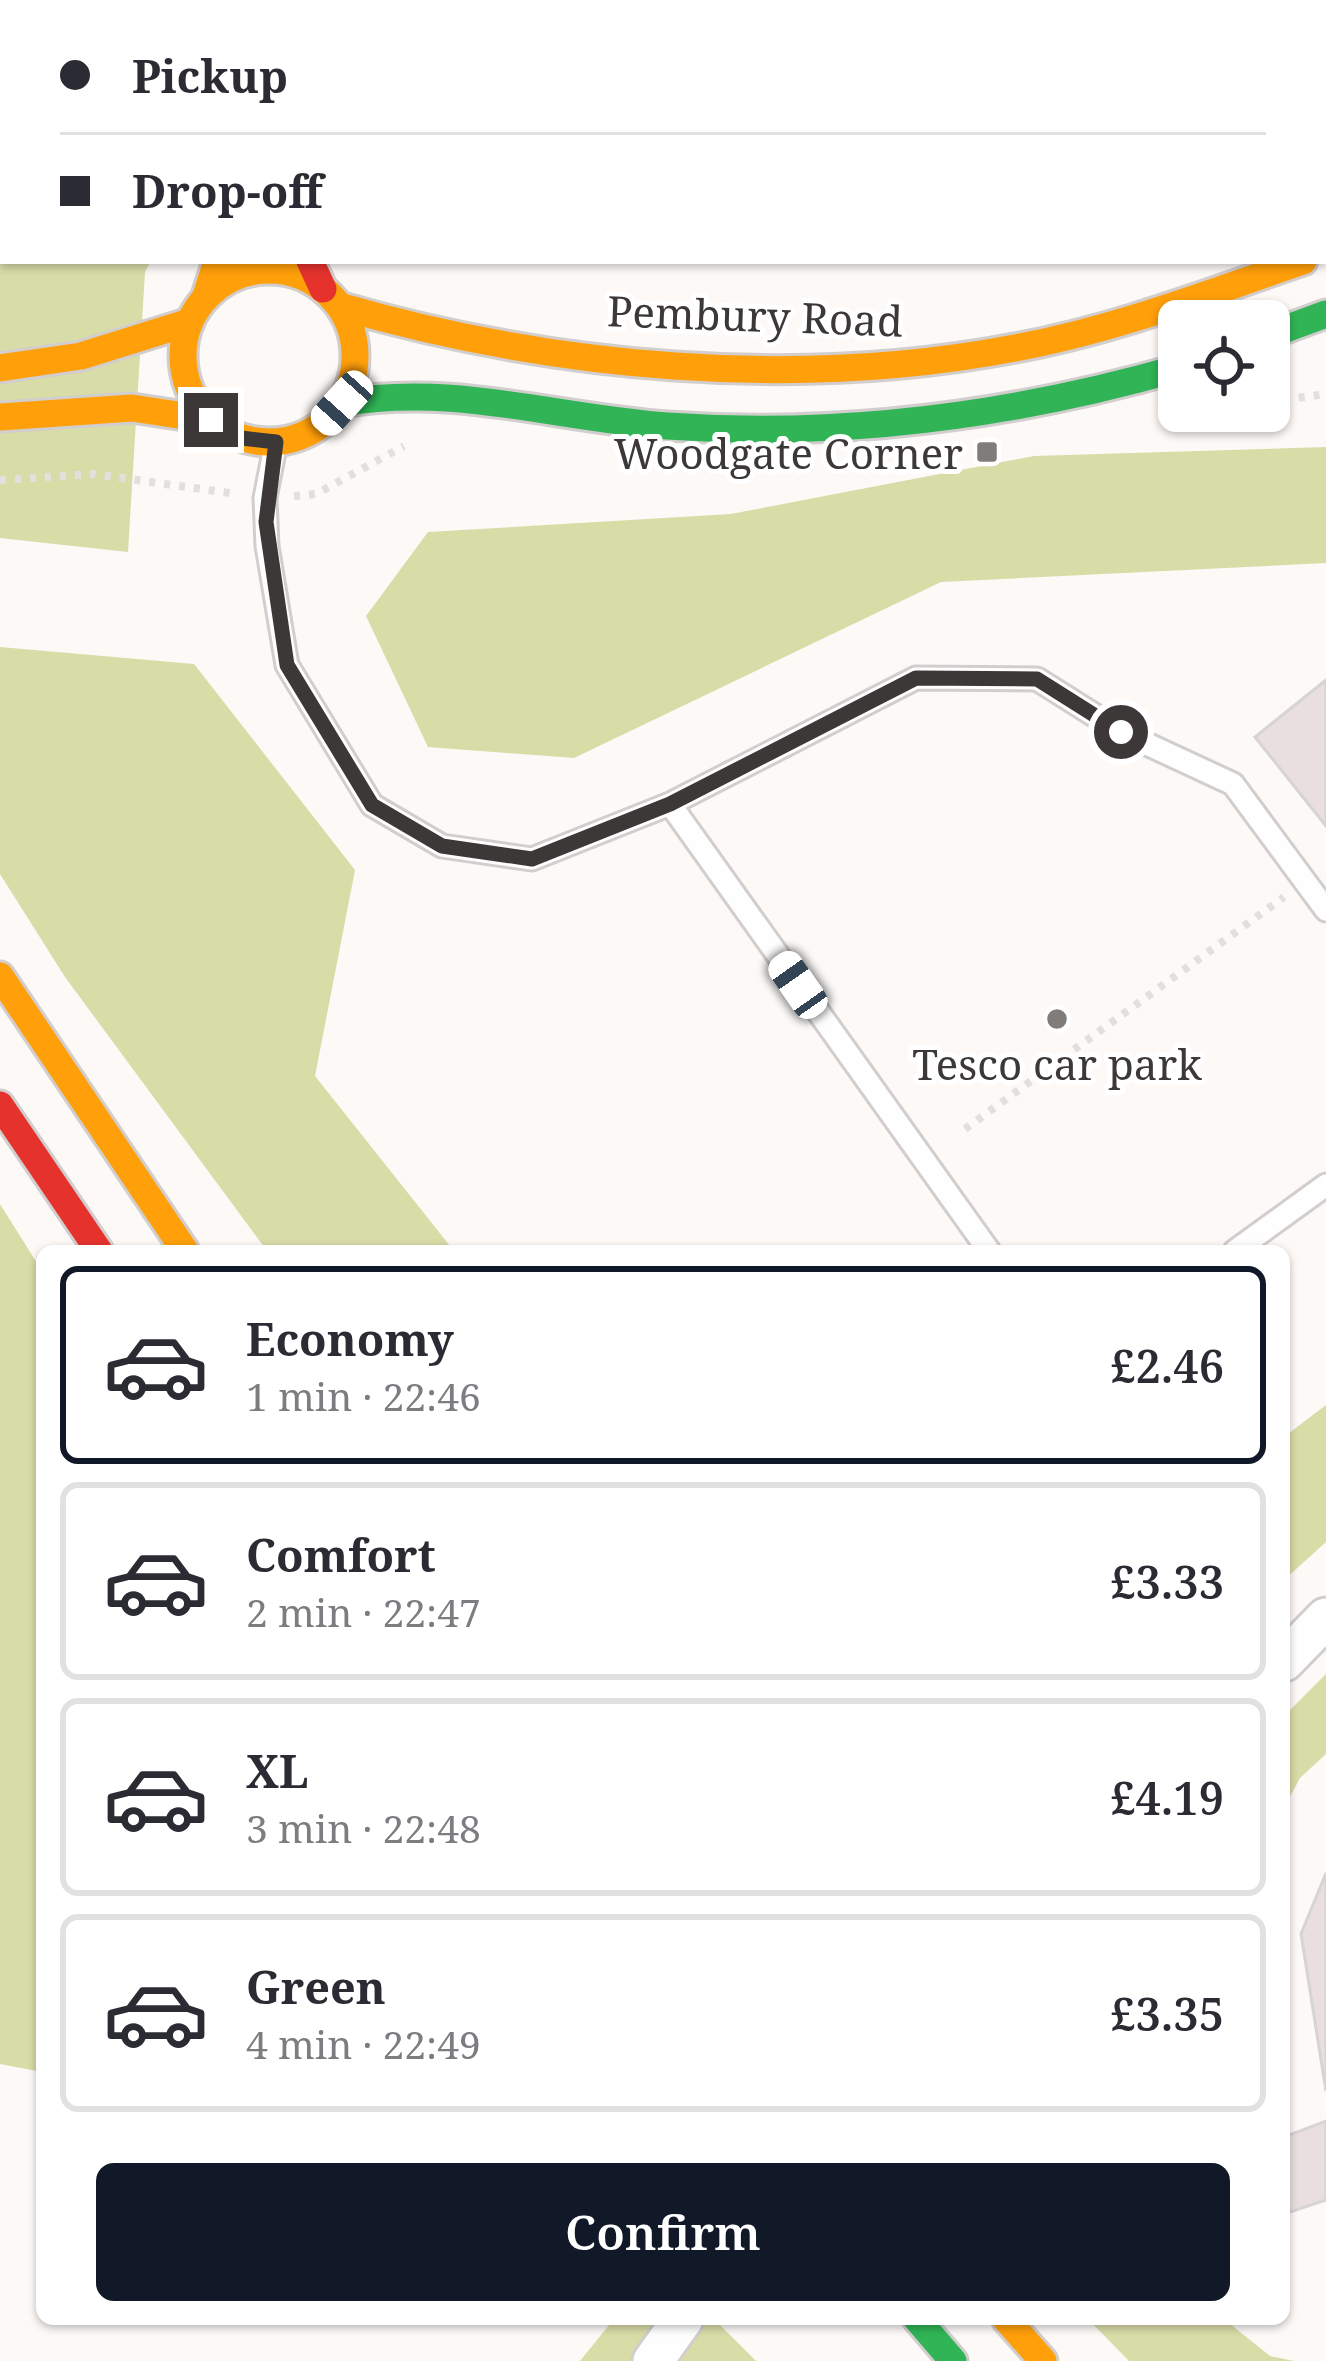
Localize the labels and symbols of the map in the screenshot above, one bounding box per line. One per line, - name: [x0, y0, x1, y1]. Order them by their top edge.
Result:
- street label: Pembury Road: [606, 281, 904, 349]
- car: [305, 364, 379, 442]
- route end: [184, 393, 238, 447]
- place label: Woodgate Corner: [614, 424, 963, 481]
- marker: Woodgate Corner: [974, 439, 1000, 465]
- route start: [1094, 705, 1148, 759]
- car: [763, 945, 833, 1025]
- marker: Tesco car park: [1044, 1006, 1070, 1032]
- place label: Tesco car park: [912, 1035, 1202, 1092]

